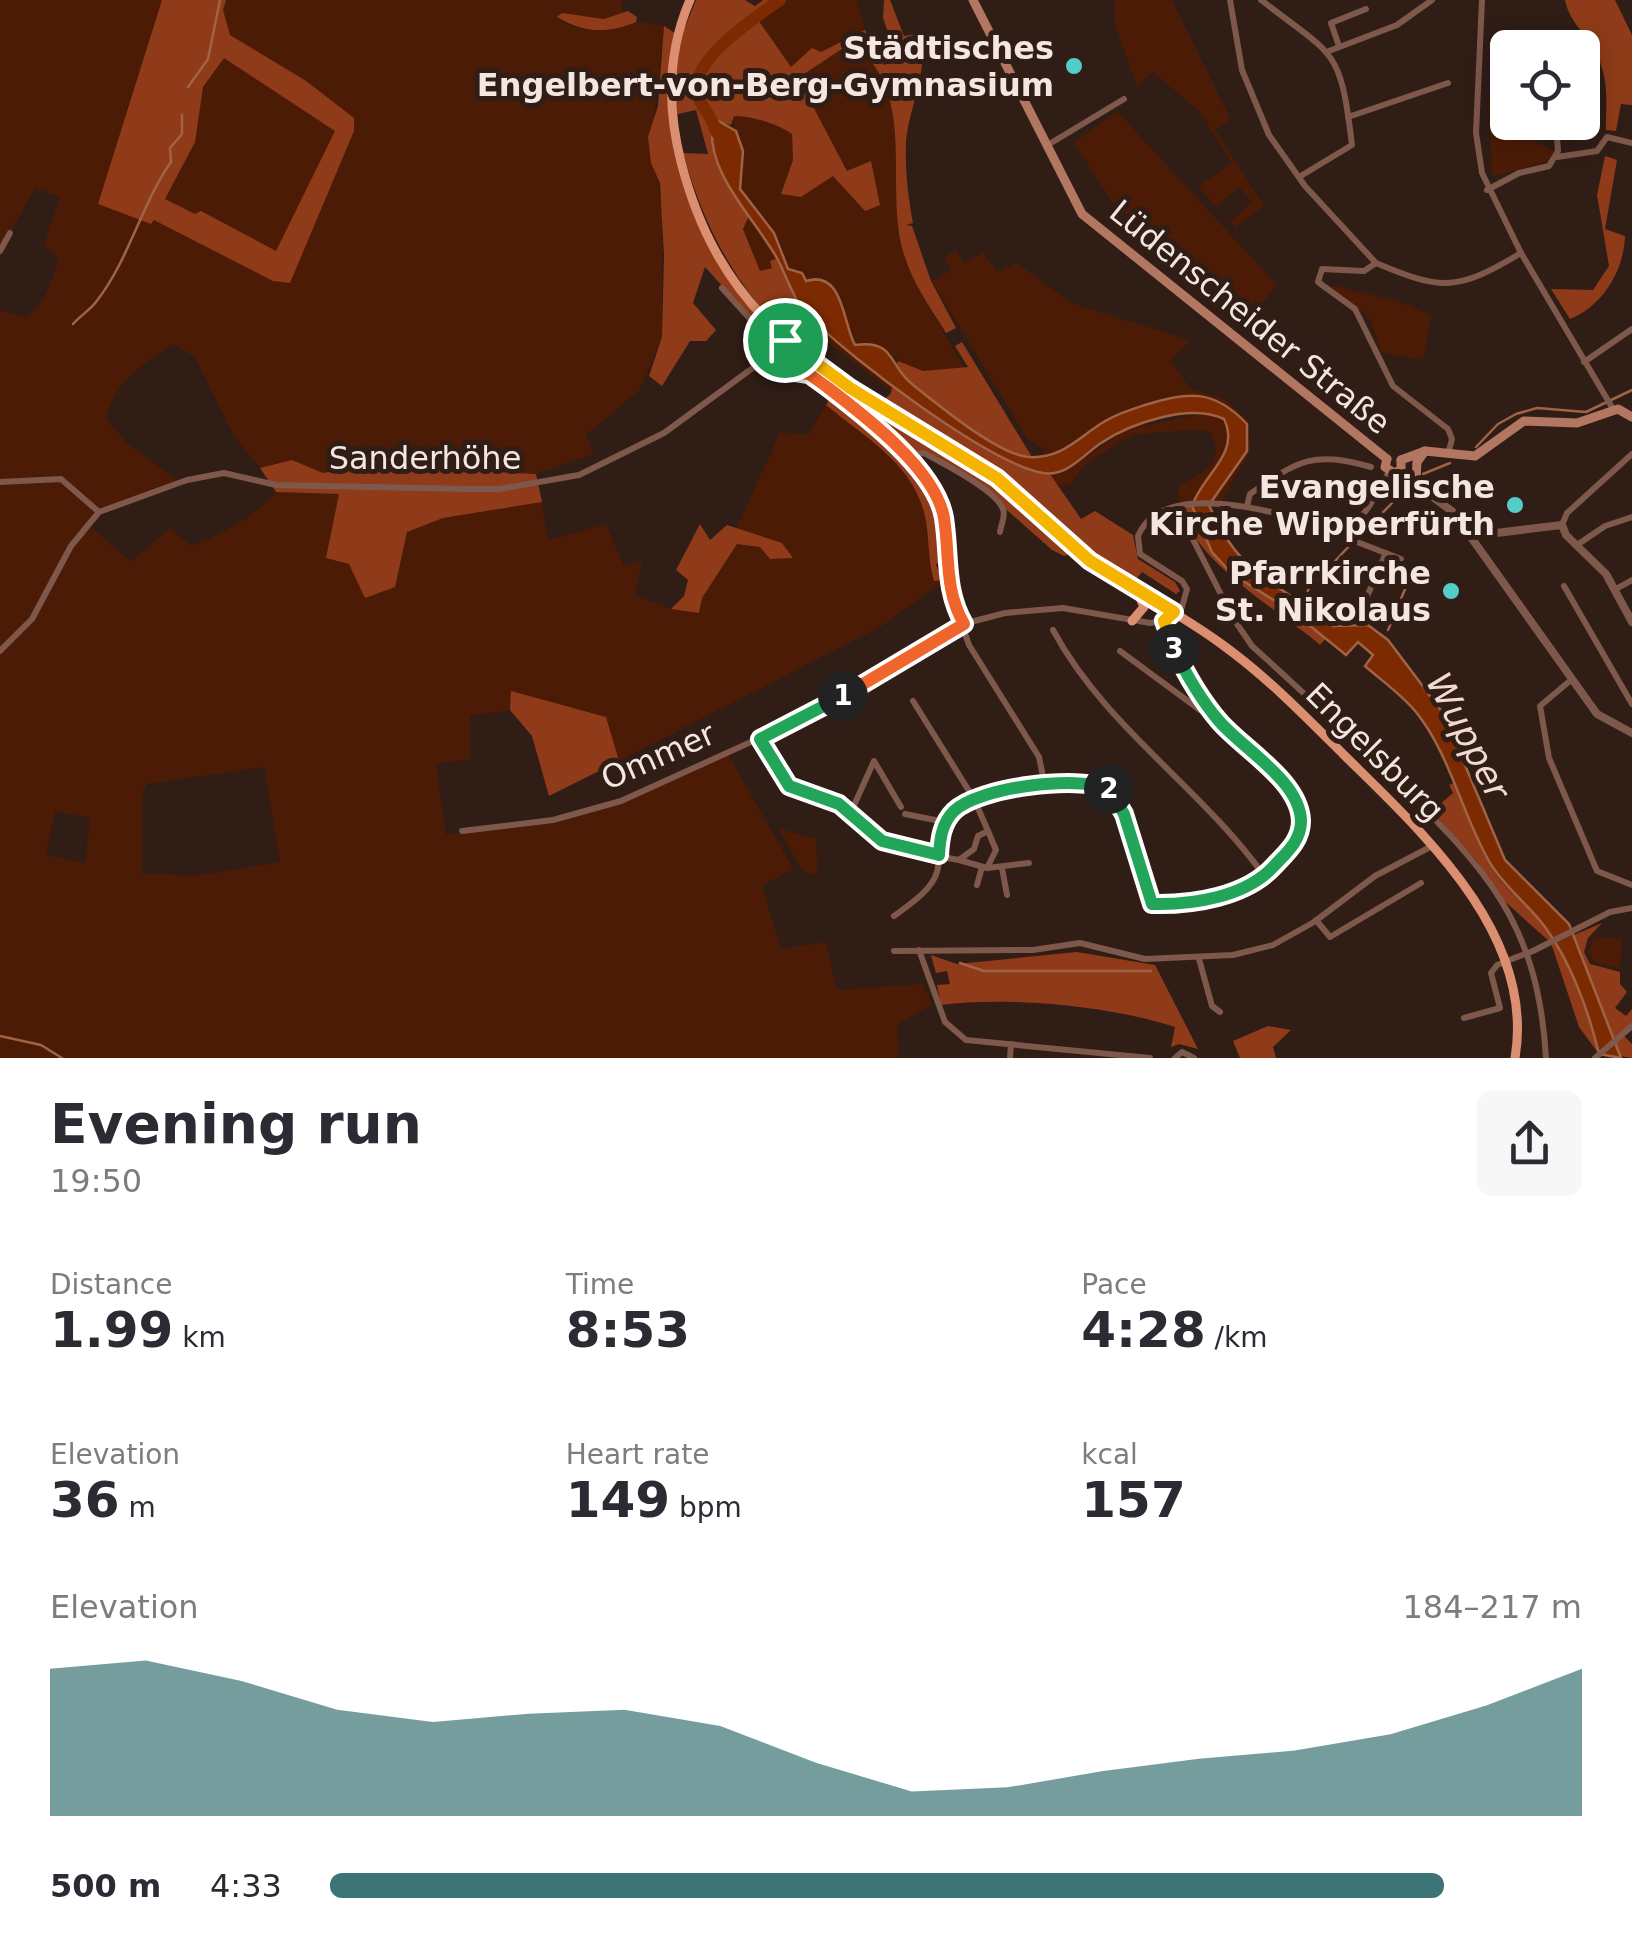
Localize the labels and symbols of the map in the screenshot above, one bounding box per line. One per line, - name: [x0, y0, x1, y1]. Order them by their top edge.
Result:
- place label: Städtisches Engelbert-von-Berg-Gymnasium: [477, 29, 1054, 104]
- marker: Städtisches Engelbert-von-Berg-Gymnasium: [1063, 55, 1085, 77]
- street label: Lüdenscheider Straße: [1102, 192, 1398, 442]
- pin: [743, 298, 828, 383]
- street label: Sanderhöhe: [329, 439, 521, 477]
- place label: Evangelische Kirche Wipperfürth: [1149, 468, 1495, 543]
- marker: Evangelische Kirche Wipperfürth: [1504, 494, 1526, 516]
- place label: Pfarrkirche St. Nikolaus: [1215, 554, 1431, 629]
- marker: Pfarrkirche St. Nikolaus: [1440, 580, 1462, 602]
- pin: 3: [1149, 624, 1199, 674]
- water label: Wupper: [1418, 666, 1519, 808]
- pin: 1: [818, 671, 868, 721]
- street label: Engelsburg: [1298, 675, 1452, 829]
- street label: Ommer: [595, 714, 721, 798]
- pin: 2: [1084, 764, 1134, 814]

